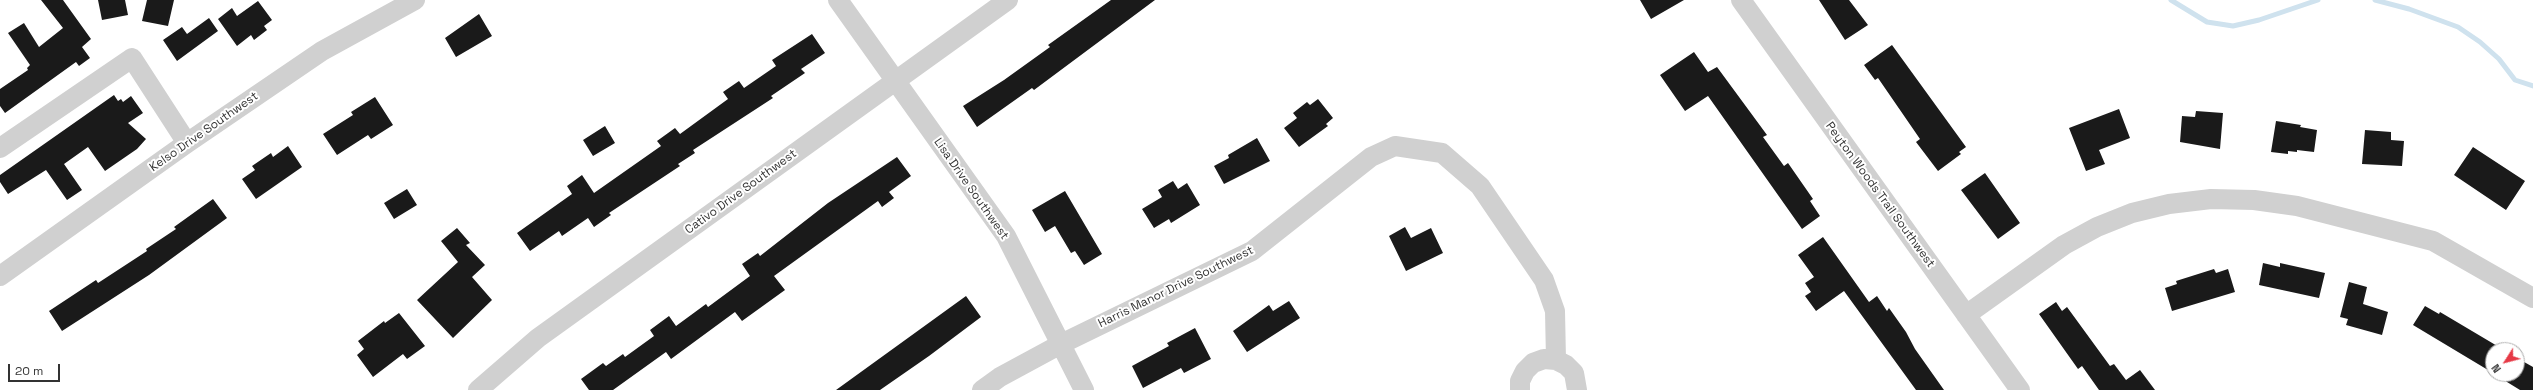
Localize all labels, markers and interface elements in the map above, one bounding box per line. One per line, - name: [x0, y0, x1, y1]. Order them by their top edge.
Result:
- street label: Kelso Drive Southwest: [147, 89, 261, 175]
- street label: Peyton Woods Trail Southwest: [1822, 119, 1938, 271]
- street label: Lisa Drive Southwest: [930, 135, 1012, 243]
- street label: Cativo Drive Southwest: [682, 147, 800, 237]
- street label: Harris Manor Drive Southwest: [1096, 243, 1256, 331]
- north arrow: [2485, 342, 2525, 382]
- scale bar: [10, 356, 62, 382]
- text: N: [2488, 361, 2504, 376]
- text: 20 m: [15, 363, 43, 379]

